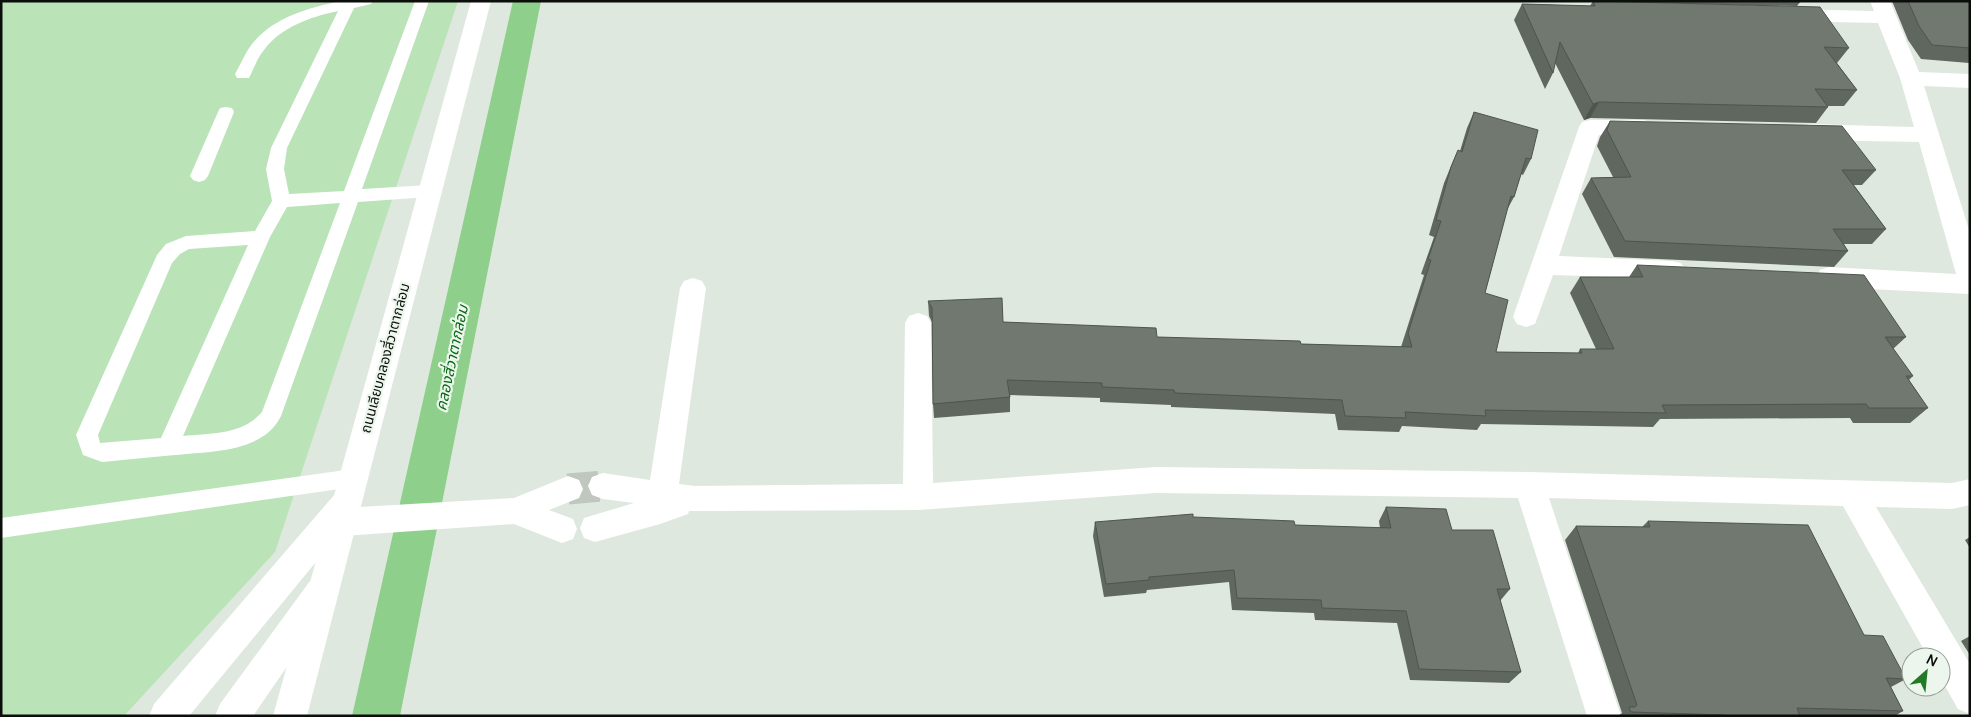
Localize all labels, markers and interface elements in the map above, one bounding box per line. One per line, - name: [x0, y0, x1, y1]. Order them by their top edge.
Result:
- street label: ถนนเลียบคลองสี่วาตากล่อม: [355, 281, 414, 435]
- water label: คลองสี่วาตากล่อม: [430, 301, 473, 413]
- north arrow: [1901, 647, 1951, 697]
- text: N: [1923, 649, 1941, 671]

